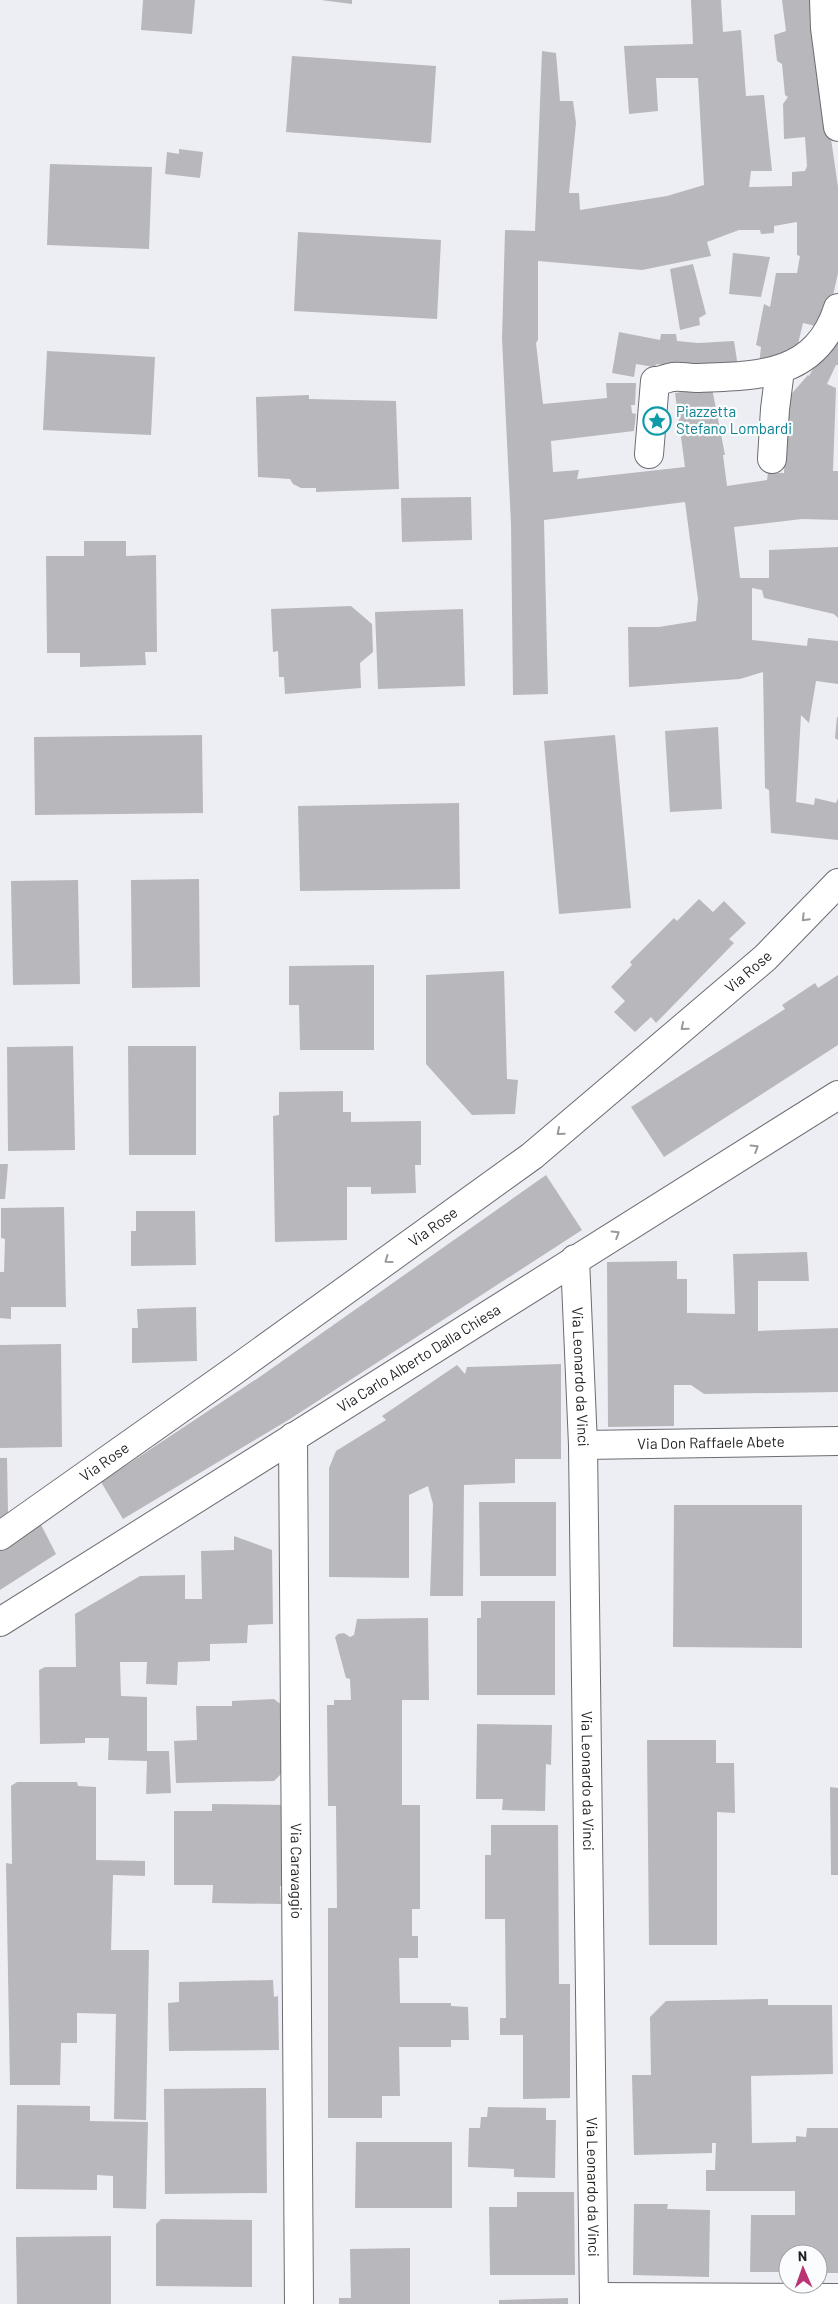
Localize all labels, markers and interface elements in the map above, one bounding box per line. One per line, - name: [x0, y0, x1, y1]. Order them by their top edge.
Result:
- place label: Piazzetta Stefano Lombardi: [676, 402, 792, 437]
- place icon: Piazzetta Stefano Lombardi: [642, 406, 672, 436]
- one-way arrow: [801, 912, 810, 921]
- street label: Via Rose: [721, 946, 775, 996]
- one-way arrow: [681, 1021, 690, 1029]
- one-way arrow: [557, 1126, 566, 1135]
- one-way arrow: [749, 1145, 758, 1155]
- street label: Via Rose: [405, 1203, 461, 1250]
- one-way arrow: [611, 1230, 620, 1240]
- one-way arrow: [384, 1254, 394, 1263]
- street label: Via Carlo Alberto Dalla Chiesa: [334, 1300, 503, 1416]
- street label: Via Leonardo da Vinci: [569, 1307, 593, 1447]
- street label: Via Don Raffaele Abete: [637, 1432, 785, 1452]
- street label: Via Rose: [76, 1438, 132, 1485]
- street label: Via Leonardo da Vinci: [578, 1711, 598, 1851]
- street label: Via Caravaggio: [288, 1823, 306, 1919]
- street label: Via Leonardo da Vinci: [584, 2117, 603, 2257]
- north arrow: [778, 2244, 828, 2294]
- text: N: [798, 2247, 807, 2264]

